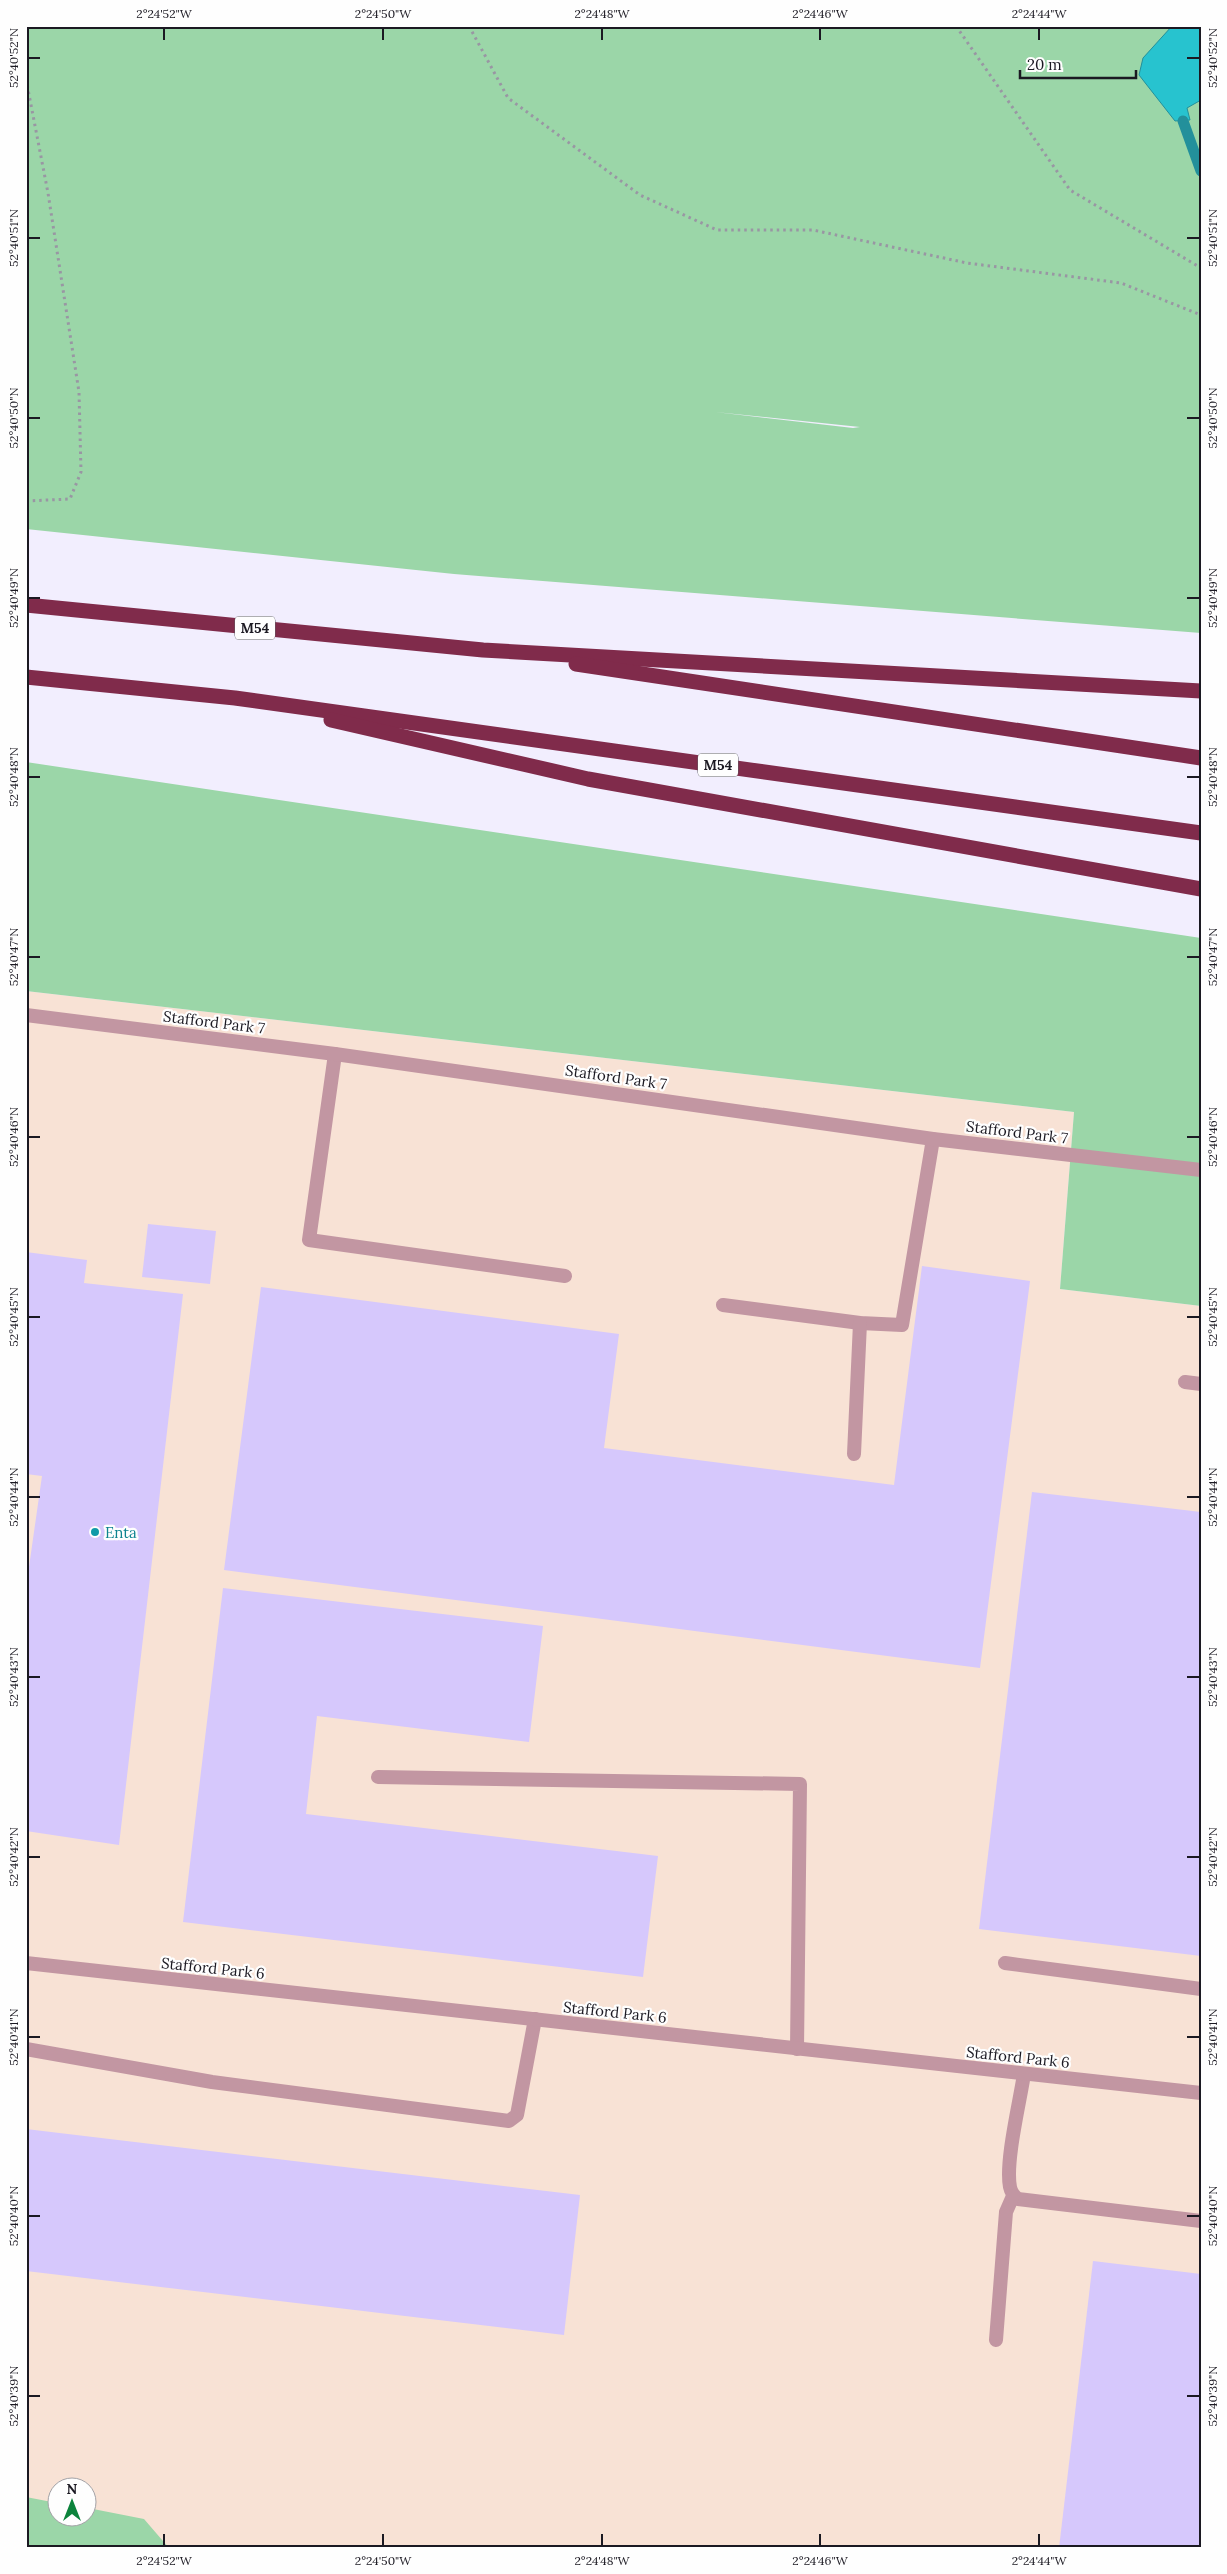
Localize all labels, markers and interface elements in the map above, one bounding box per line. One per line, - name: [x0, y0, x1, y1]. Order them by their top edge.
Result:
- text: 2°24'52"W: [136, 6, 193, 21]
- text: 2°24'50"W: [355, 6, 412, 21]
- text: 2°24'48"W: [574, 6, 631, 21]
- text: 2°24'46"W: [792, 6, 849, 21]
- text: 2°24'44"W: [1012, 6, 1067, 21]
- text: 52°40'52"N: [6, 28, 21, 88]
- text: 52°40'52"N: [1205, 28, 1220, 88]
- scale bar: [1020, 48, 1136, 80]
- text: 20 m: [1027, 55, 1062, 74]
- text: 52°40'51"N: [6, 209, 21, 267]
- text: 52°40'51"N: [1205, 209, 1220, 267]
- text: 52°40'50"N: [6, 387, 21, 449]
- text: 52°40'50"N: [1205, 387, 1220, 449]
- text: 52°40'49"N: [6, 568, 21, 628]
- text: 52°40'49"N: [1205, 568, 1220, 628]
- road number: M54: [235, 616, 275, 640]
- text: 52°40'48"N: [6, 747, 21, 807]
- text: 52°40'48"N: [1205, 747, 1220, 807]
- road number: M54: [698, 754, 738, 776]
- text: 52°40'47"N: [6, 928, 21, 986]
- text: 52°40'47"N: [1205, 928, 1220, 986]
- street label: Stafford Park 7: [162, 1006, 266, 1038]
- street label: Stafford Park 7: [564, 1060, 668, 1094]
- text: 52°40'46"N: [6, 1107, 21, 1167]
- text: 52°40'46"N: [1205, 1107, 1220, 1167]
- street label: Stafford Park 7: [965, 1116, 1069, 1148]
- text: 52°40'45"N: [6, 1287, 21, 1347]
- text: 52°40'45"N: [1205, 1287, 1220, 1347]
- text: 52°40'44"N: [6, 1467, 21, 1527]
- text: 52°40'44"N: [1205, 1467, 1220, 1527]
- place label: Enta: [105, 1523, 137, 1542]
- marker: Enta: [89, 1526, 101, 1538]
- text: 52°40'43"N: [6, 1647, 21, 1707]
- text: 52°40'43"N: [1205, 1647, 1220, 1707]
- text: 52°40'42"N: [6, 1827, 21, 1887]
- text: 52°40'42"N: [1205, 1827, 1220, 1887]
- street label: Stafford Park 6: [160, 1953, 266, 1983]
- street label: Stafford Park 6: [562, 1997, 668, 2027]
- text: 52°40'41"N: [6, 2008, 21, 2066]
- text: 52°40'41"N: [1205, 2008, 1220, 2066]
- street label: Stafford Park 6: [965, 2042, 1071, 2072]
- text: 52°40'40"N: [6, 2186, 21, 2246]
- text: 52°40'40"N: [1205, 2186, 1220, 2246]
- text: 52°40'39"N: [6, 2366, 21, 2426]
- text: 52°40'39"N: [1205, 2366, 1220, 2426]
- north arrow: [48, 2476, 98, 2526]
- text: N: [67, 2480, 78, 2498]
- text: 2°24'52"W: [136, 2553, 193, 2568]
- text: 2°24'50"W: [355, 2553, 412, 2568]
- text: 2°24'48"W: [574, 2553, 631, 2568]
- text: 2°24'46"W: [792, 2553, 849, 2568]
- text: 2°24'44"W: [1012, 2553, 1067, 2568]

